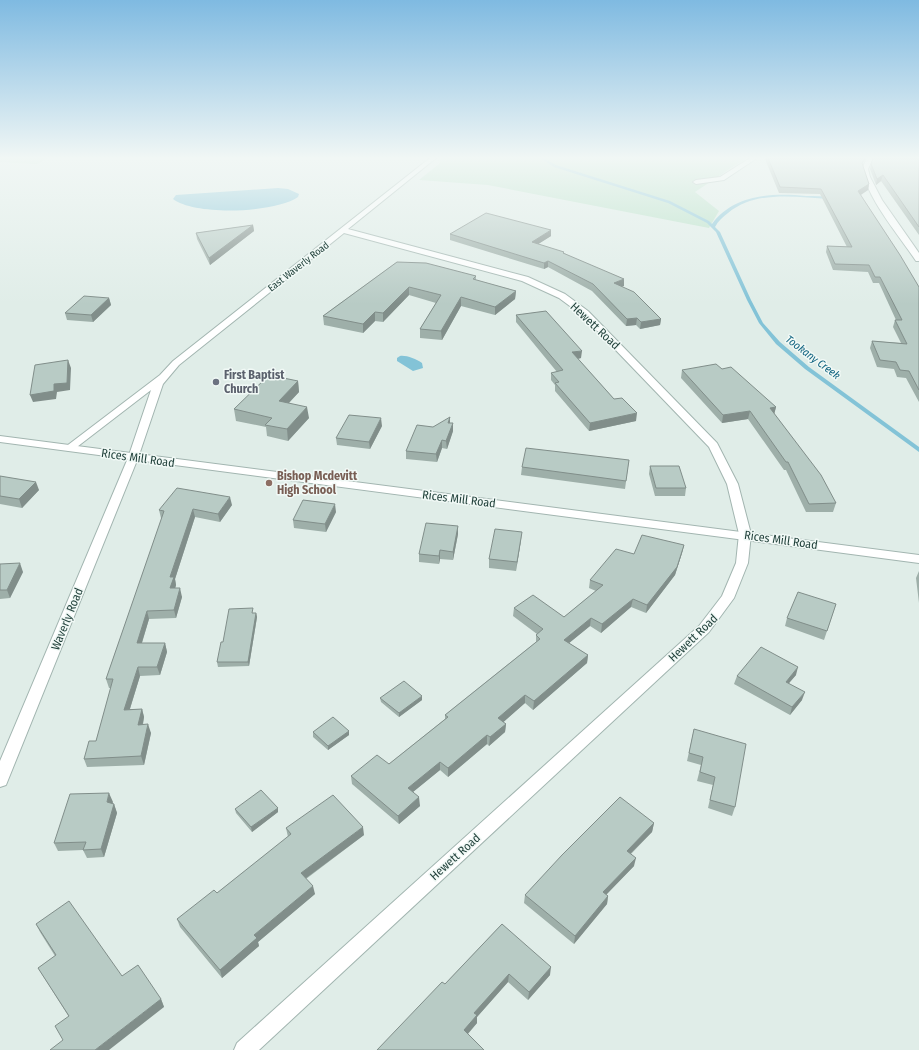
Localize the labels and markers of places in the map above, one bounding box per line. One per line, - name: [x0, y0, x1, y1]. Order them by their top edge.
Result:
- place label: First Baptist Church: [224, 368, 285, 396]
- marker: First Baptist Church: [211, 377, 221, 387]
- place label: Bishop Mcdevitt High School: [277, 469, 358, 497]
- marker: Bishop Mcdevitt High School: [264, 478, 274, 488]

